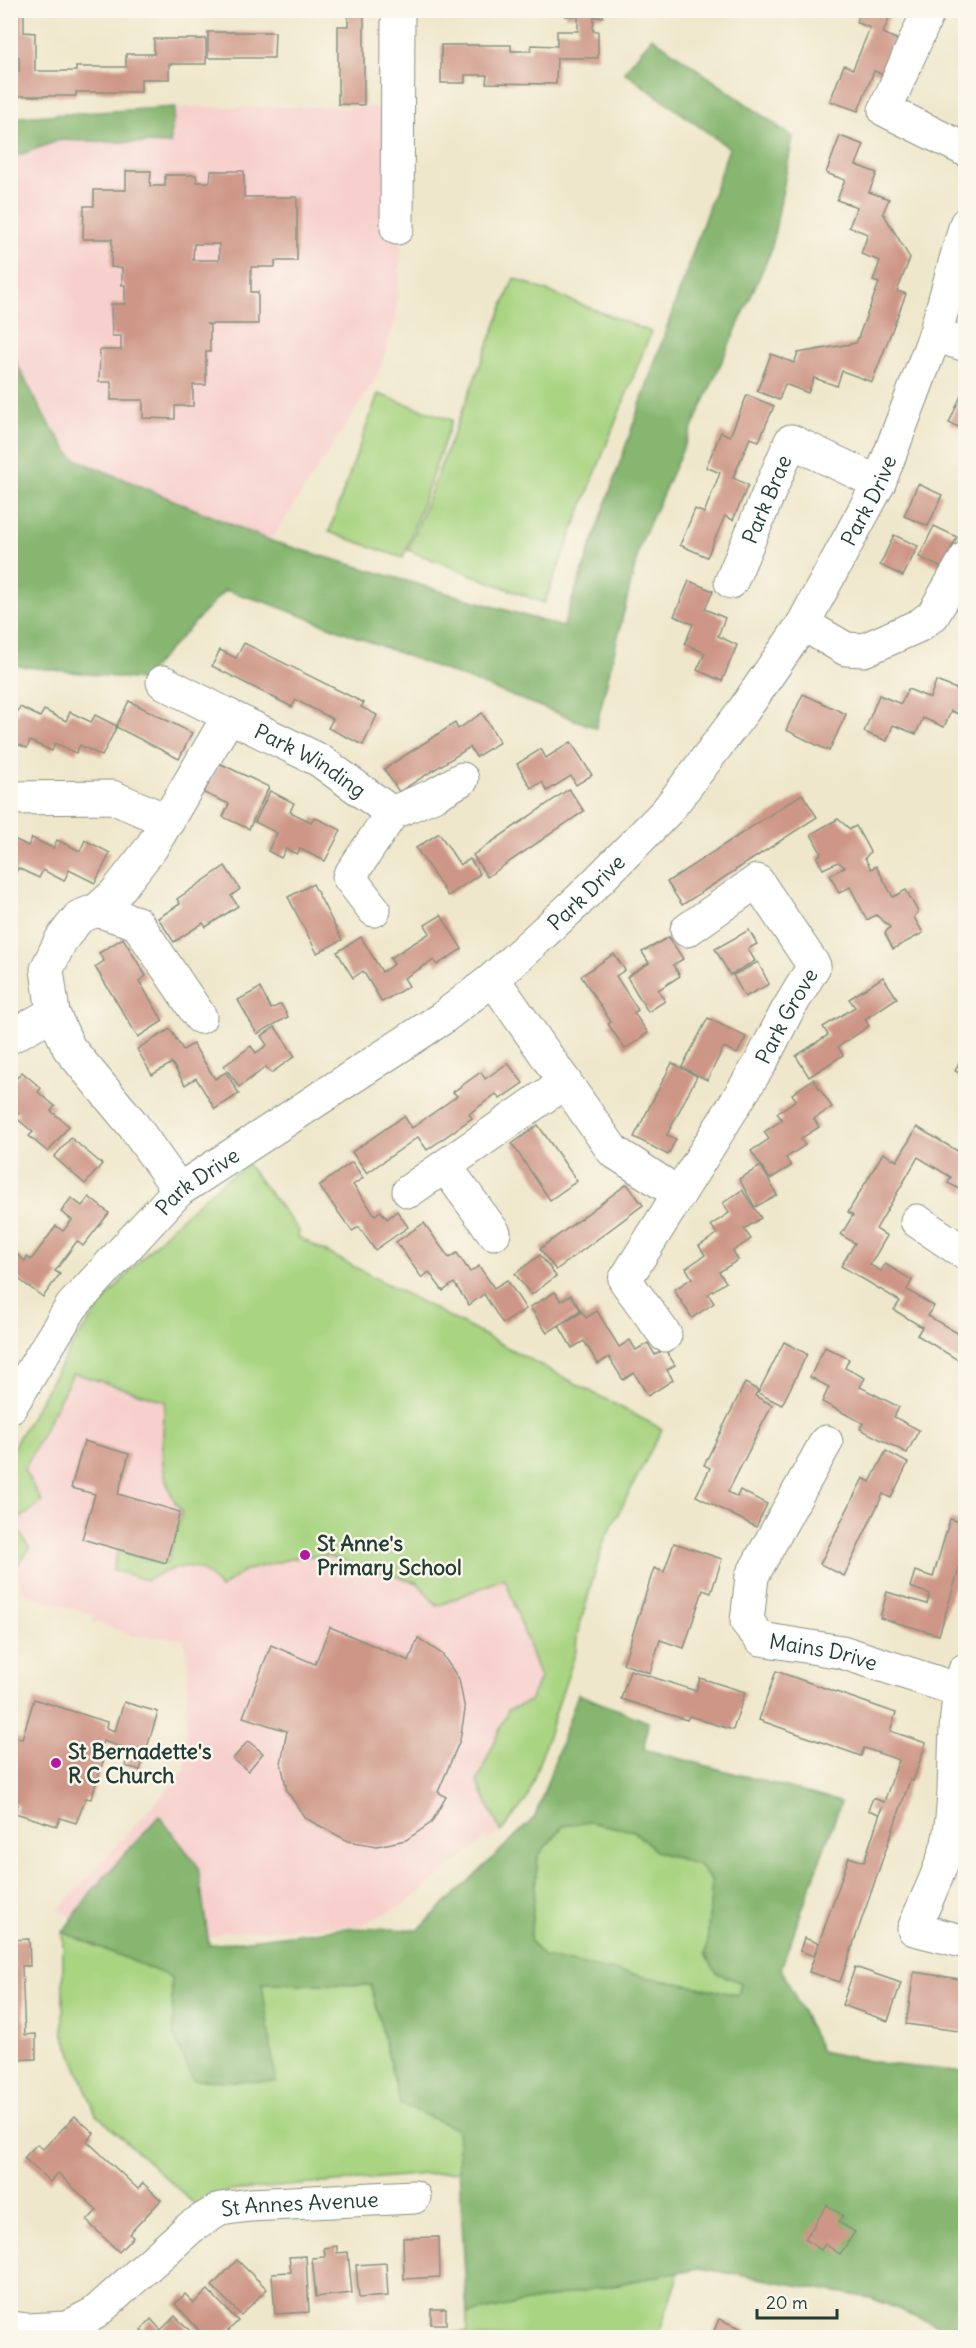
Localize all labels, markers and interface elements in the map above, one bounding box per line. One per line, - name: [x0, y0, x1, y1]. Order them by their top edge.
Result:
- street label: Park Brae: [735, 451, 797, 548]
- street label: Park Drive: [834, 451, 902, 550]
- street label: Park Winding: [250, 717, 372, 803]
- street label: Park Drive: [541, 848, 630, 936]
- street label: Park Grove: [749, 963, 823, 1068]
- street label: Park Drive: [149, 1141, 244, 1221]
- place label: St Anne's Primary School: [317, 1530, 462, 1581]
- marker: St Anne's Primary School: [298, 1548, 312, 1562]
- street label: Mains Drive: [767, 1627, 881, 1676]
- place label: St Bernadette's R C Church: [68, 1738, 212, 1789]
- marker: St Bernadette's R C Church: [49, 1756, 63, 1770]
- street label: St Annes Avenue: [219, 2185, 379, 2222]
- scale bar: [757, 2282, 836, 2320]
- text: 20 m: [766, 2291, 808, 2314]

